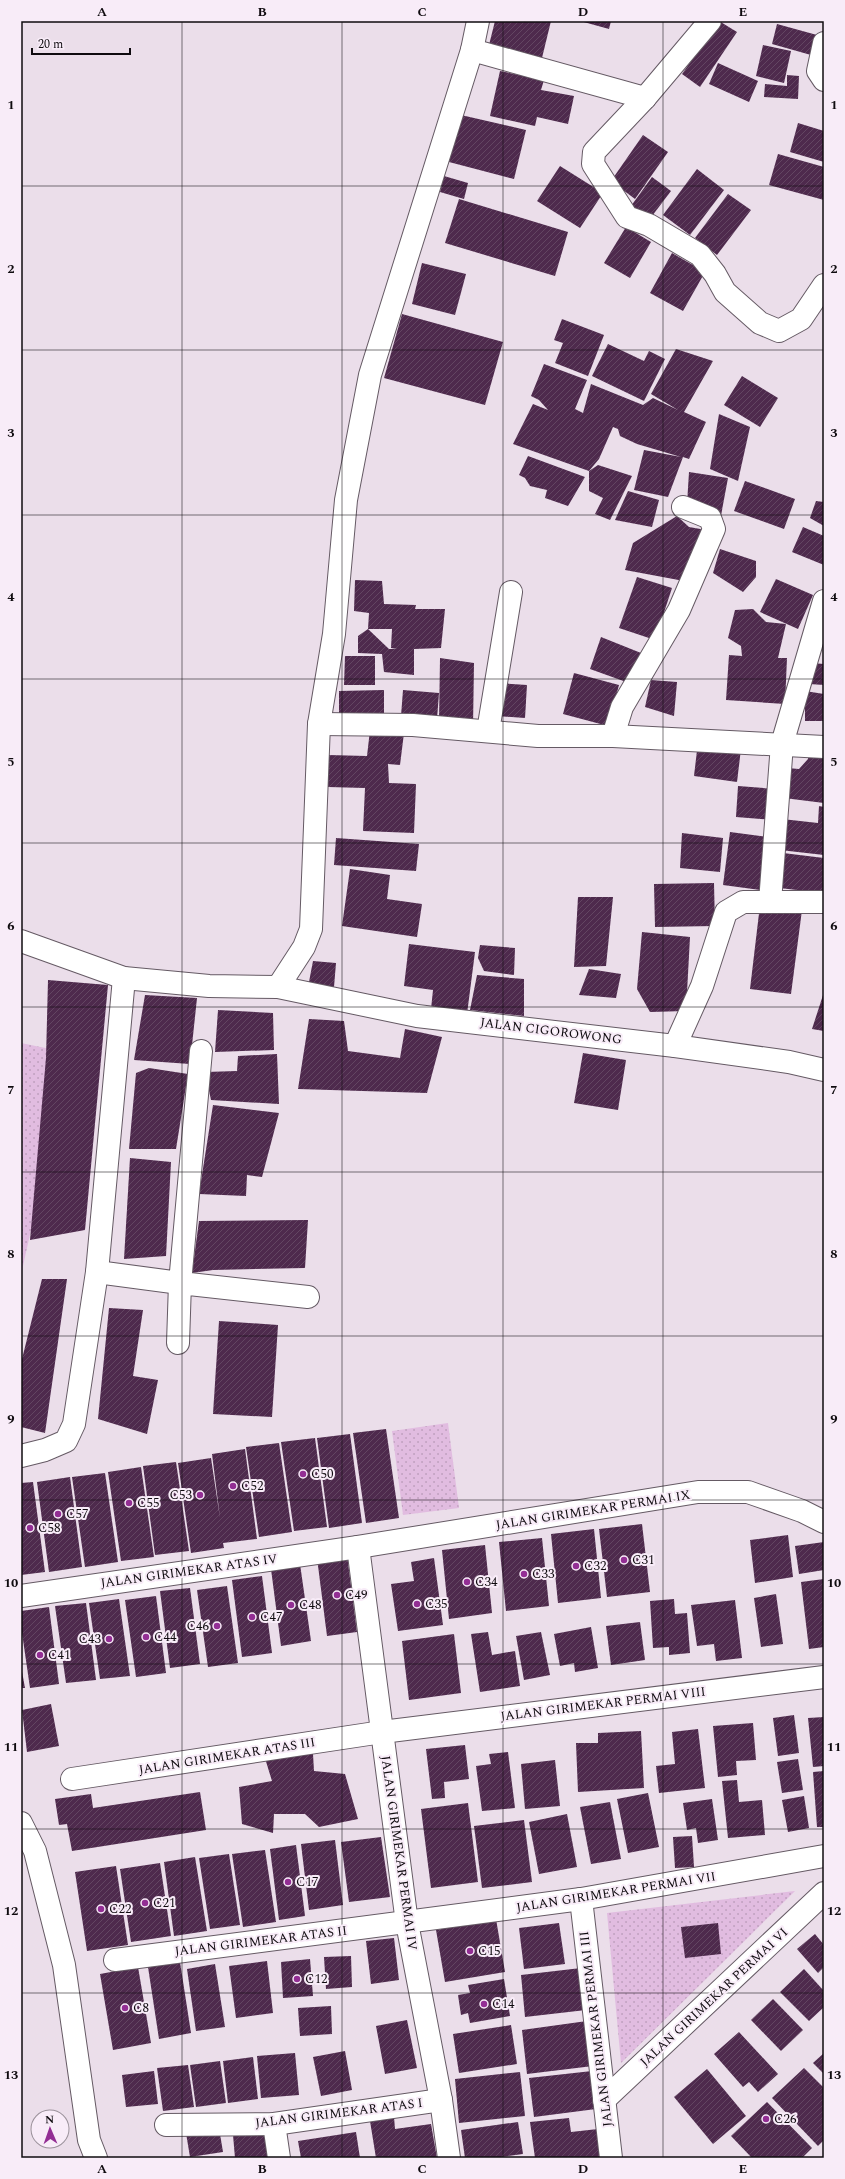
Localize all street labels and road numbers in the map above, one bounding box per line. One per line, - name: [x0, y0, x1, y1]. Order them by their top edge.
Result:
- street label: JALAN CIGOROWONG: [479, 1012, 623, 1050]
- street label: JALAN GIRIMEKAR PERMAI IX: [494, 1485, 692, 1535]
- street label: JALAN GIRIMEKAR ATAS IV: [99, 1549, 279, 1593]
- street label: JALAN GIRIMEKAR PERMAI VIII: [499, 1681, 707, 1727]
- street label: JALAN GIRIMEKAR ATAS III: [137, 1732, 317, 1780]
- street label: JALAN GIRIMEKAR PERMAI IV: [375, 1754, 423, 1952]
- street label: JALAN GIRIMEKAR PERMAI VII: [515, 1866, 717, 1918]
- street label: JALAN GIRIMEKAR ATAS II: [174, 1920, 348, 1962]
- street label: JALAN GIRIMEKAR PERMAI VI: [635, 1923, 793, 2071]
- street label: JALAN GIRIMEKAR PERMAI III: [574, 1930, 618, 2128]
- street label: JALAN GIRIMEKAR ATAS I: [254, 2093, 424, 2133]

